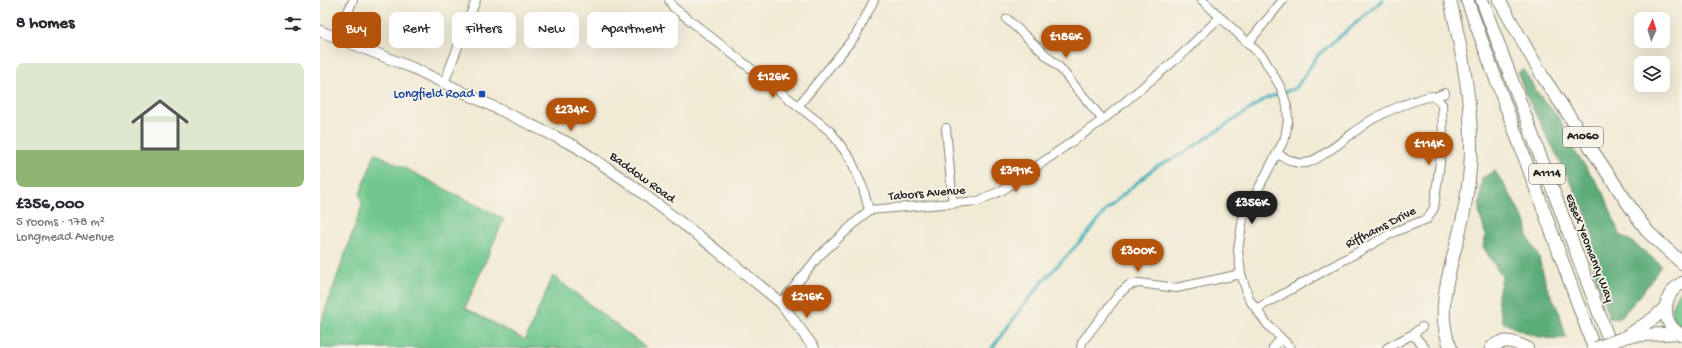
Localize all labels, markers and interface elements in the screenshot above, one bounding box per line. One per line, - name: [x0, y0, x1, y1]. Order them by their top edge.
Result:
- chip: Buy: [332, 12, 381, 48]
- chip: Rent: [389, 12, 444, 48]
- chip: Filters: [452, 12, 516, 48]
- chip: New: [524, 12, 579, 48]
- chip: Apartment: [587, 12, 678, 48]
- north arrow: [1634, 12, 1670, 48]
- map controls: [1634, 12, 1670, 92]
- icon: filters: [282, 13, 304, 35]
- text: 8 homes: [16, 14, 74, 34]
- pin: £186K: [1038, 25, 1094, 59]
- text: £186K: [1050, 30, 1082, 45]
- button: layers: [1634, 56, 1670, 92]
- pin: £126K: [745, 65, 801, 99]
- text: £126K: [757, 70, 789, 85]
- place label: Longfield Road: [393, 87, 475, 102]
- icon: home: [124, 89, 196, 161]
- marker: Longfield Road: [477, 89, 487, 99]
- pin: £234K: [543, 98, 599, 132]
- text: £234K: [555, 103, 587, 118]
- road number: A1060: [1563, 127, 1603, 147]
- pin: £114K: [1401, 132, 1457, 166]
- text: £114K: [1414, 137, 1444, 152]
- street label: Baddow Road: [605, 149, 679, 208]
- pin: £391K: [988, 159, 1044, 193]
- text: £391K: [1000, 164, 1032, 179]
- road number: A1114: [1529, 164, 1565, 184]
- street label: Tabors Avenue: [887, 183, 966, 205]
- pin: £356K: [1224, 191, 1280, 225]
- street label: Essex Yeomanry Way: [1561, 192, 1617, 305]
- text: £356,000: [16, 195, 84, 215]
- text: £356K: [1235, 196, 1269, 211]
- street label: Riffhams Drive: [1343, 204, 1419, 252]
- text: 5 rooms · 178 m²: [16, 215, 105, 230]
- text: Longmead Avenue: [16, 230, 114, 245]
- pin: £300K: [1110, 239, 1166, 273]
- text: £300K: [1121, 244, 1155, 259]
- pin: £216K: [779, 285, 835, 319]
- text: £216K: [791, 290, 823, 305]

